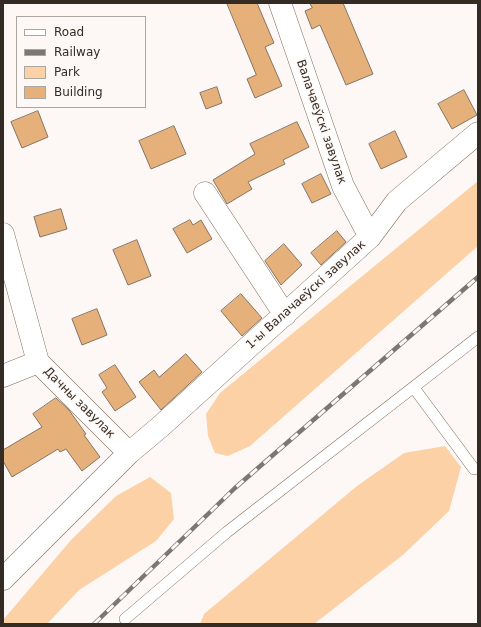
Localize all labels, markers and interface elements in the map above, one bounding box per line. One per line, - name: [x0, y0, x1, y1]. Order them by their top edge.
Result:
- legend: [16, 16, 146, 108]
- text: Road: [54, 25, 84, 39]
- text: Railway: [54, 45, 100, 59]
- street label: Валачаеўскі завулак: [293, 58, 349, 186]
- text: Park: [54, 65, 80, 79]
- text: Building: [54, 85, 103, 99]
- street label: 1-ы Валачаеўскі завулак: [243, 237, 369, 353]
- street label: Дачны завулак: [40, 364, 118, 442]

